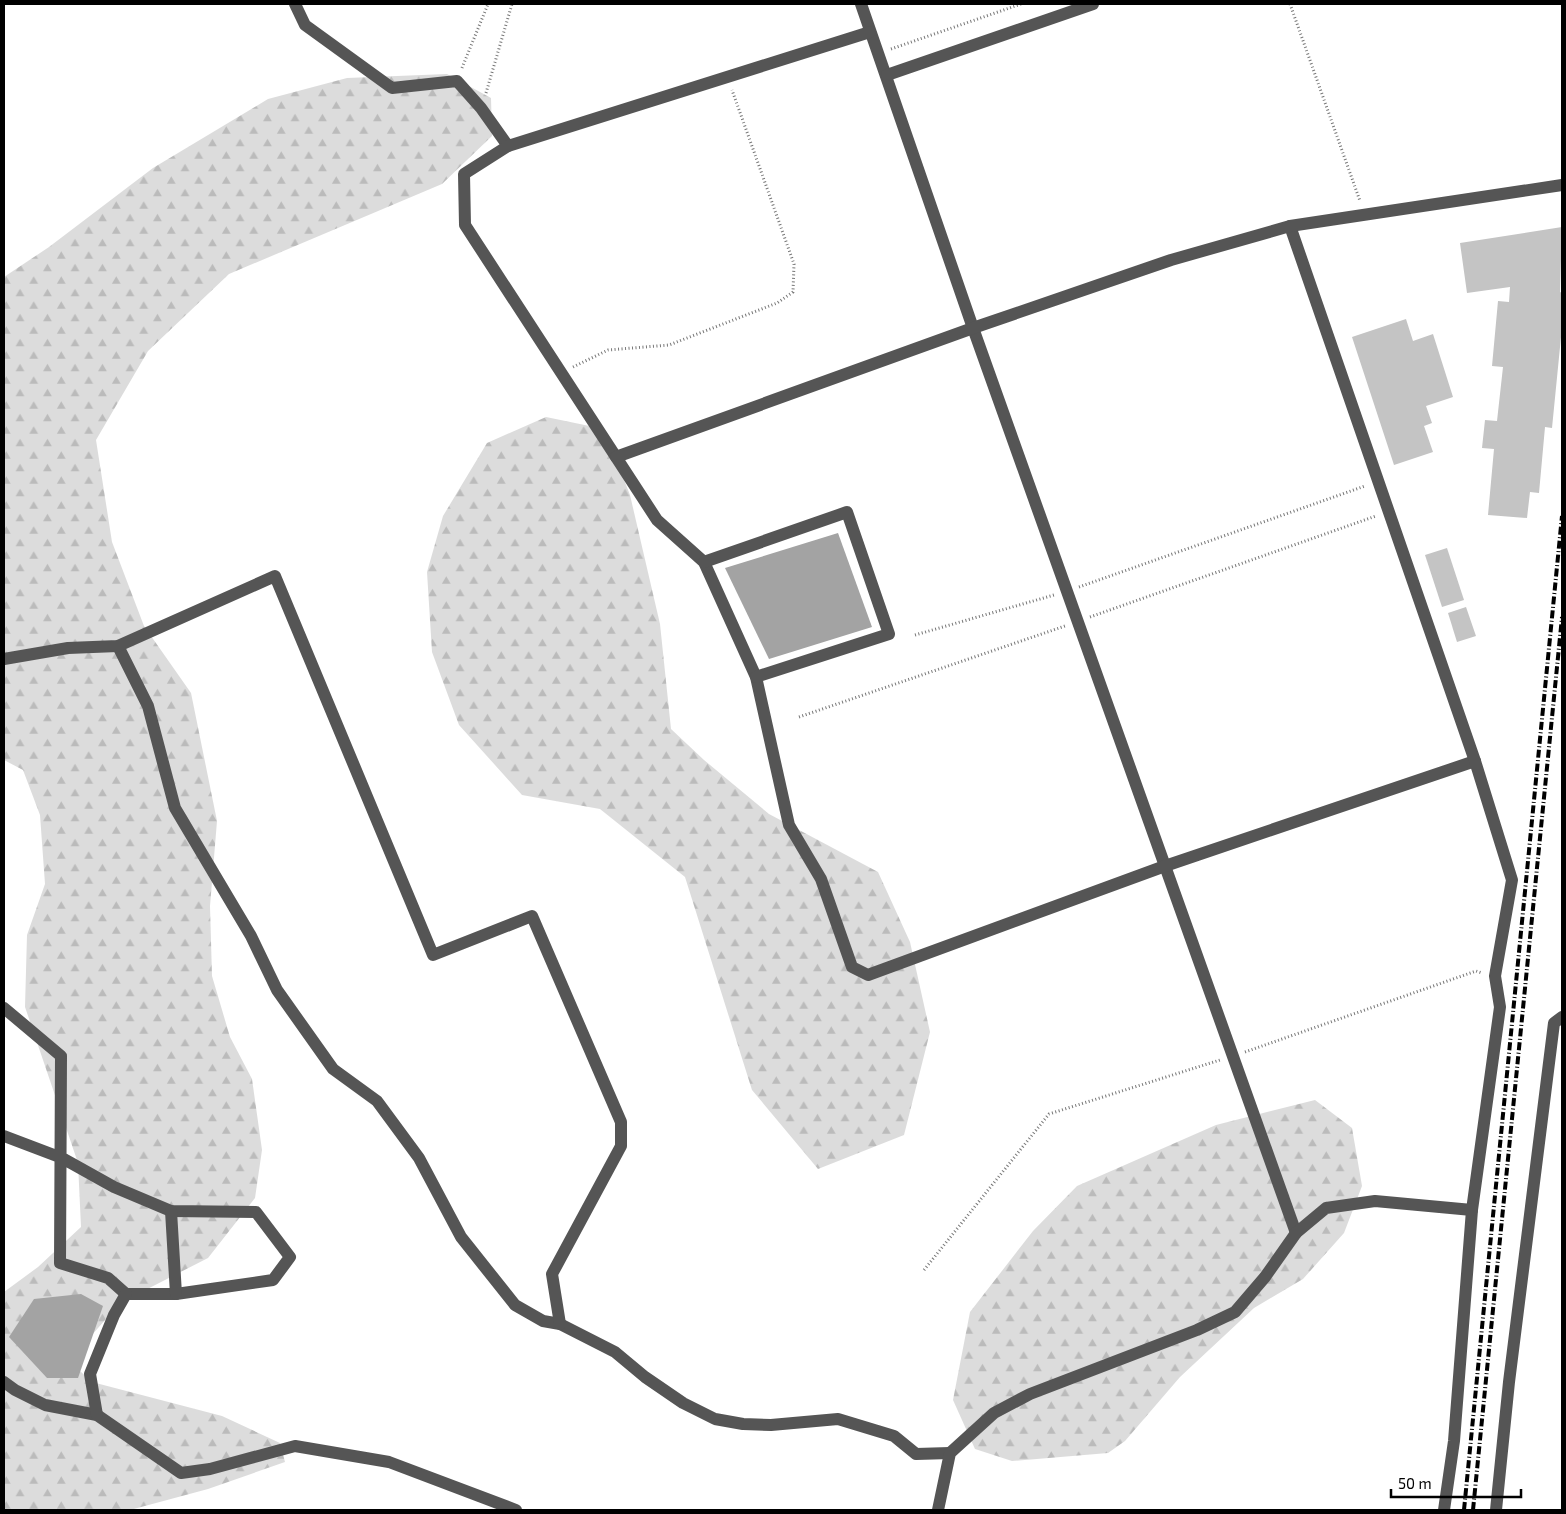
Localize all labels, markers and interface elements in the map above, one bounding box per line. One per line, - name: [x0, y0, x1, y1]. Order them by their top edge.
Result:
- scale bar: [1391, 1466, 1521, 1498]
- text: 50 m: [1398, 1474, 1432, 1492]

